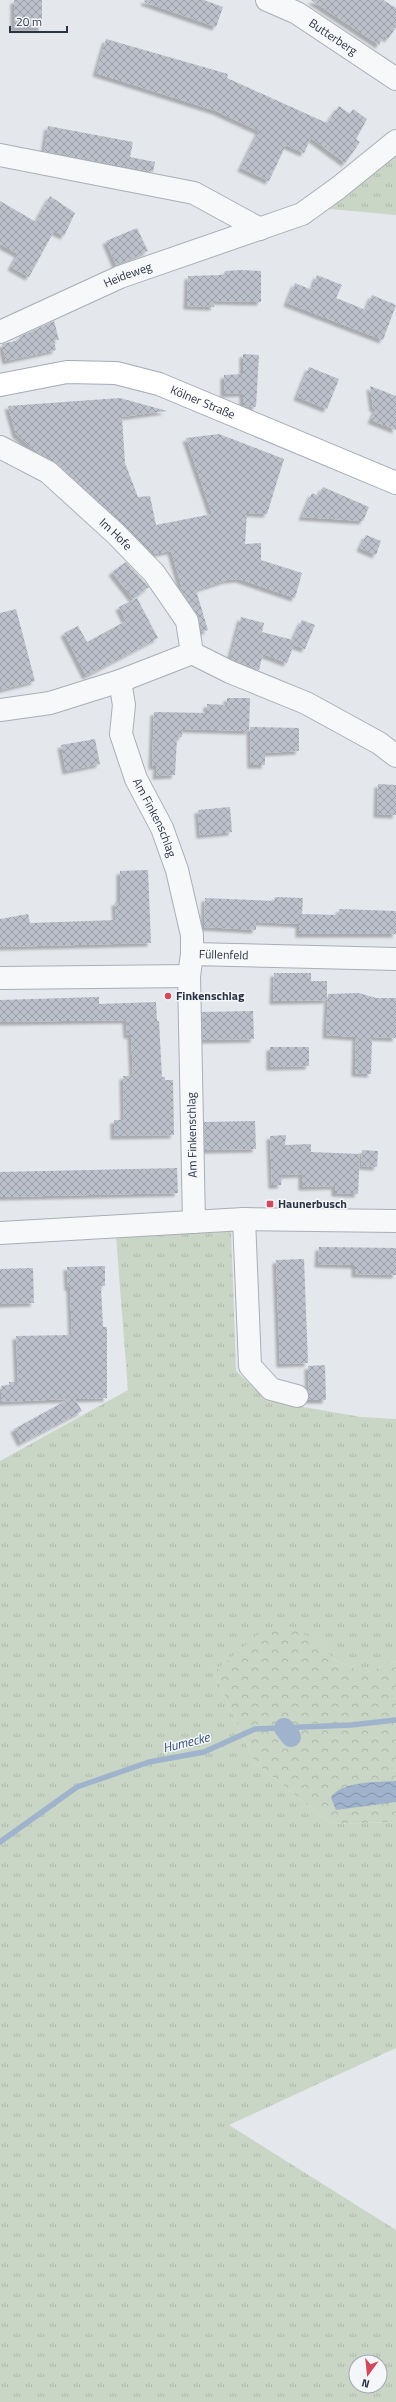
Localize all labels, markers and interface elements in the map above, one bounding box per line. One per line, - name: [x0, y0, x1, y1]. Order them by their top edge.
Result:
- scale bar: [10, 8, 67, 34]
- text: 20 m: [16, 12, 42, 31]
- street label: Butterberg: [305, 13, 361, 60]
- street label: Heideweg: [100, 257, 154, 292]
- street label: Kölner Straße: [167, 380, 238, 424]
- street label: Im Hofe: [95, 513, 137, 554]
- street label: Am Finkenschlag: [128, 775, 182, 860]
- street label: Füllenfeld: [199, 944, 249, 964]
- place label: Finkenschlag: [176, 986, 245, 1005]
- marker: Finkenschlag: [163, 991, 173, 1001]
- street label: Am Finkenschlag: [181, 1092, 202, 1178]
- place label: Haunerbusch: [278, 1194, 347, 1213]
- marker: Haunerbusch: [265, 1199, 275, 1209]
- water label: Humecke: [161, 1726, 212, 1757]
- north arrow: [348, 2354, 388, 2394]
- text: N: [360, 2375, 371, 2392]

